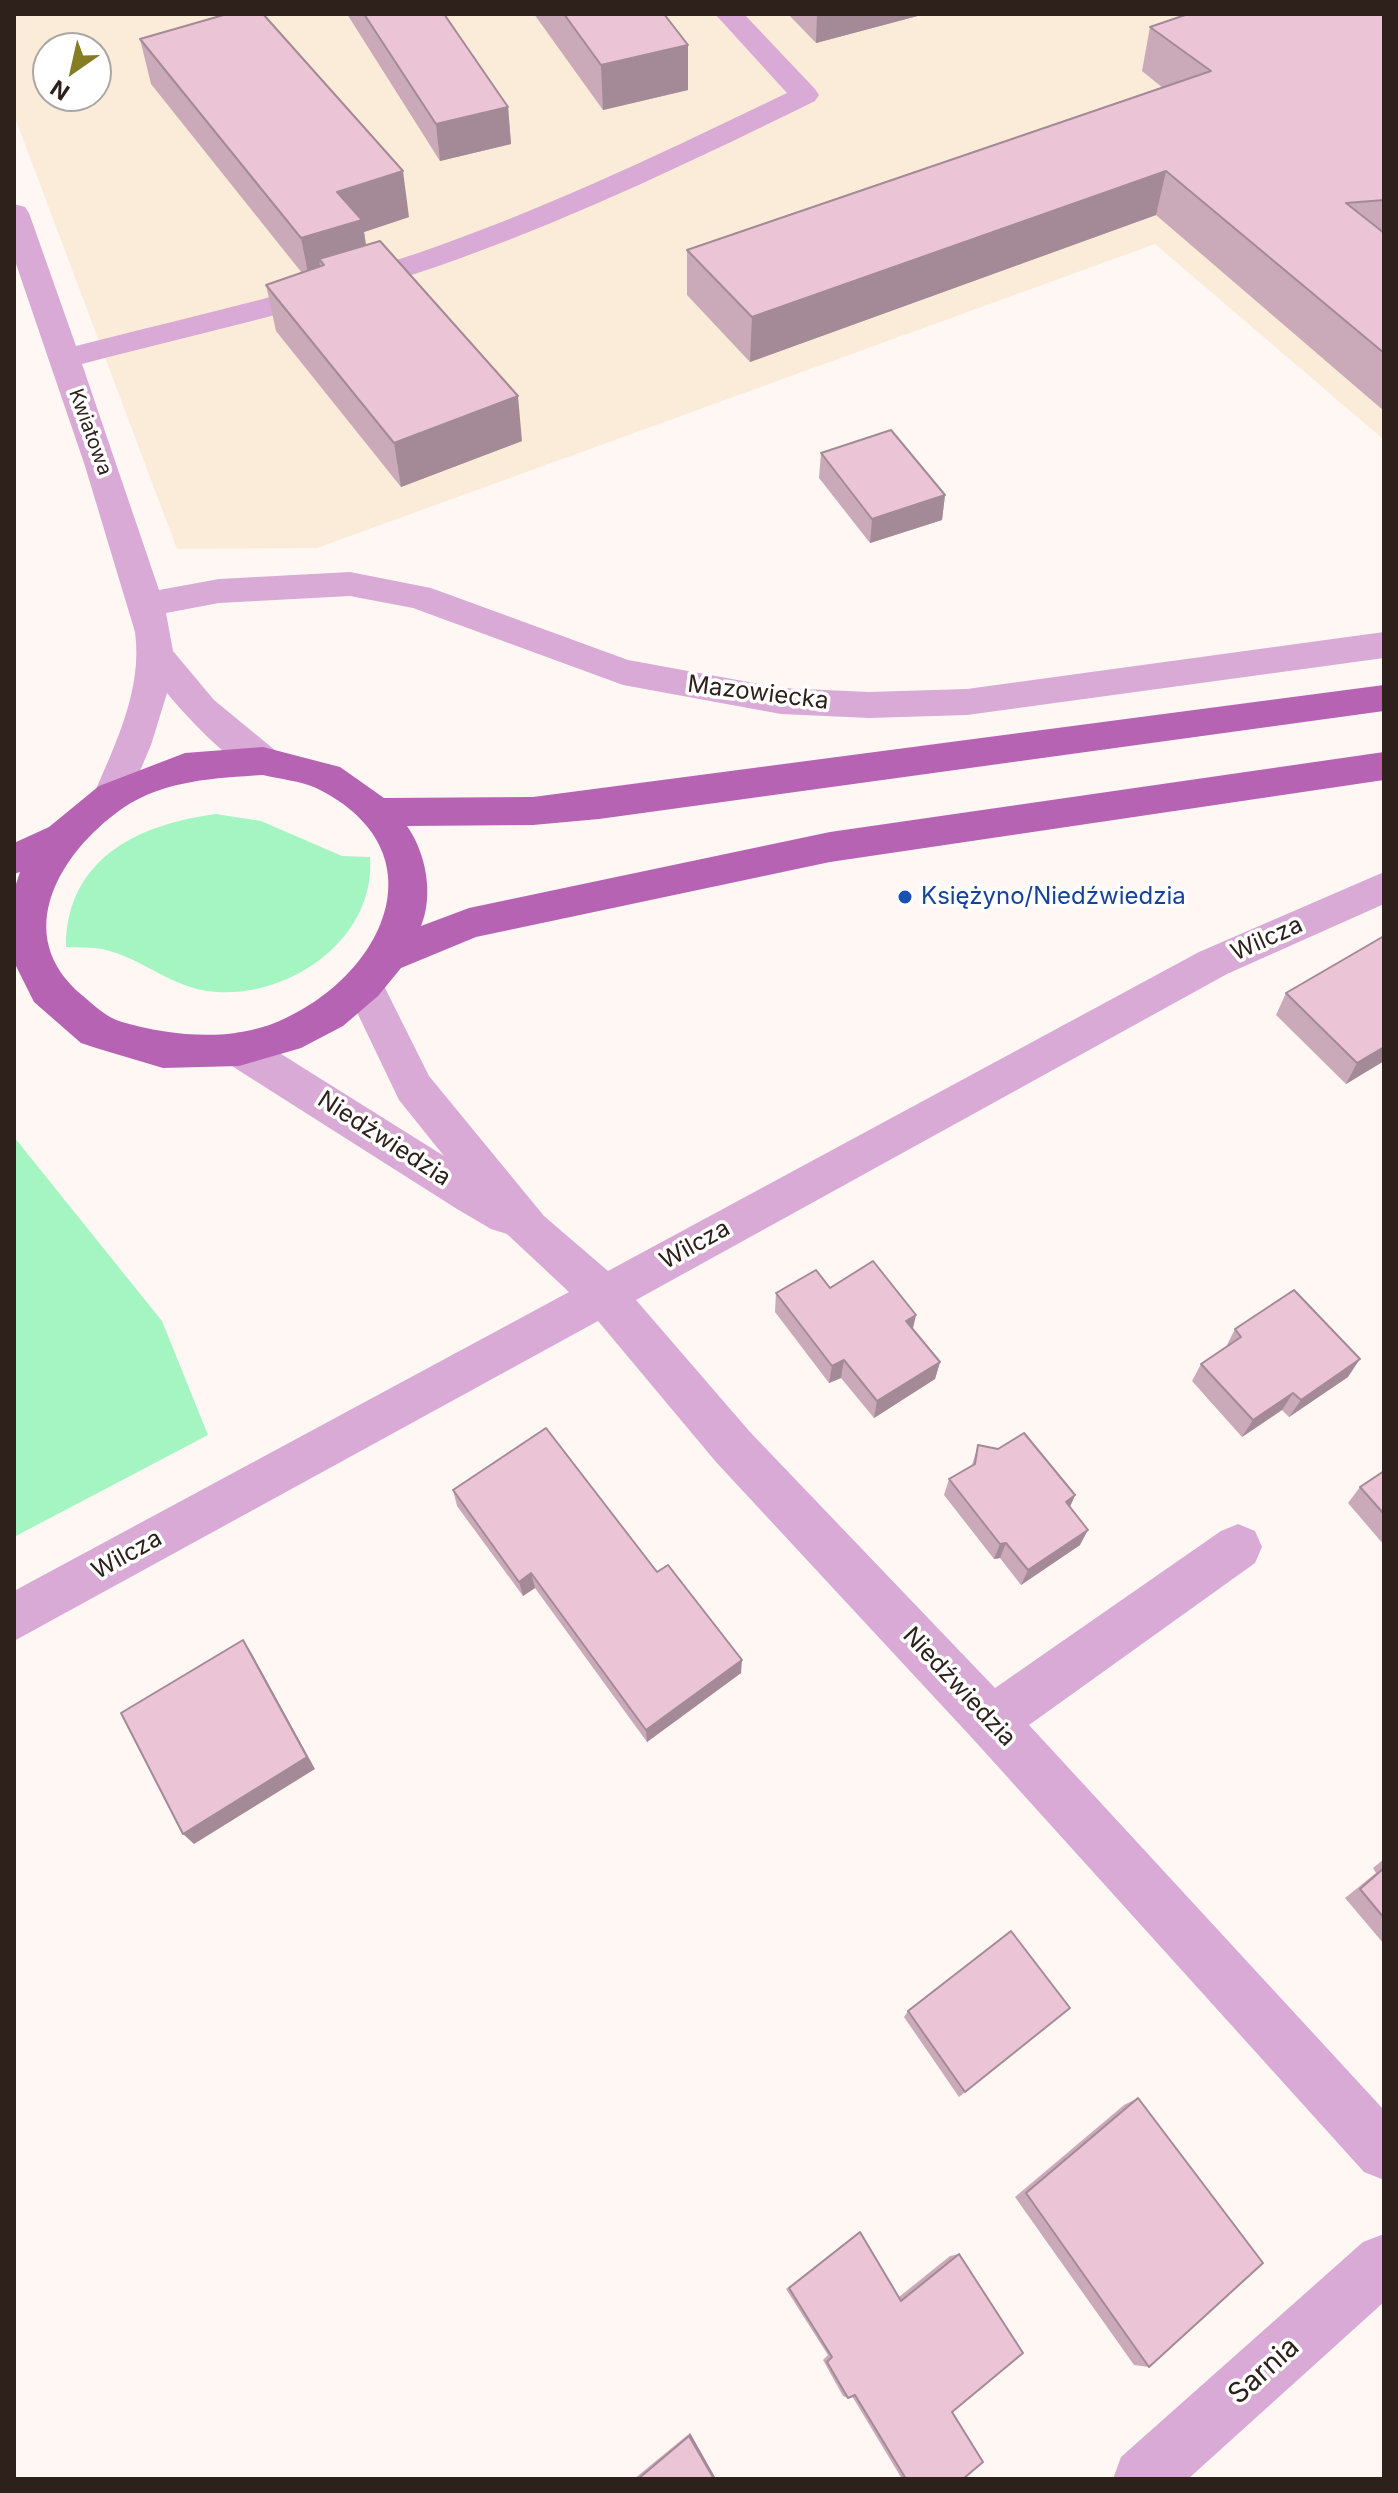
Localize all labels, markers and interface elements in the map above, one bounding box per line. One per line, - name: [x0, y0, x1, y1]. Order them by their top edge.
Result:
- north arrow: [32, 32, 112, 112]
- text: N: [45, 75, 74, 106]
- street label: Kwiatowa: [63, 386, 117, 478]
- street label: Mazowiecka: [686, 670, 830, 716]
- place label: Księżyno/Niedźwiedzia: [921, 883, 1186, 911]
- marker: Księżyno/Niedźwiedzia: [896, 888, 914, 906]
- street label: Wilcza: [1227, 911, 1307, 967]
- street label: Niedźwiedzia: [312, 1085, 456, 1193]
- street label: Wilcza: [655, 1214, 735, 1276]
- street label: Wilcza: [87, 1524, 167, 1586]
- street label: Niedźwiedzia: [896, 1621, 1022, 1753]
- street label: Sarnia: [1222, 2331, 1306, 2411]

